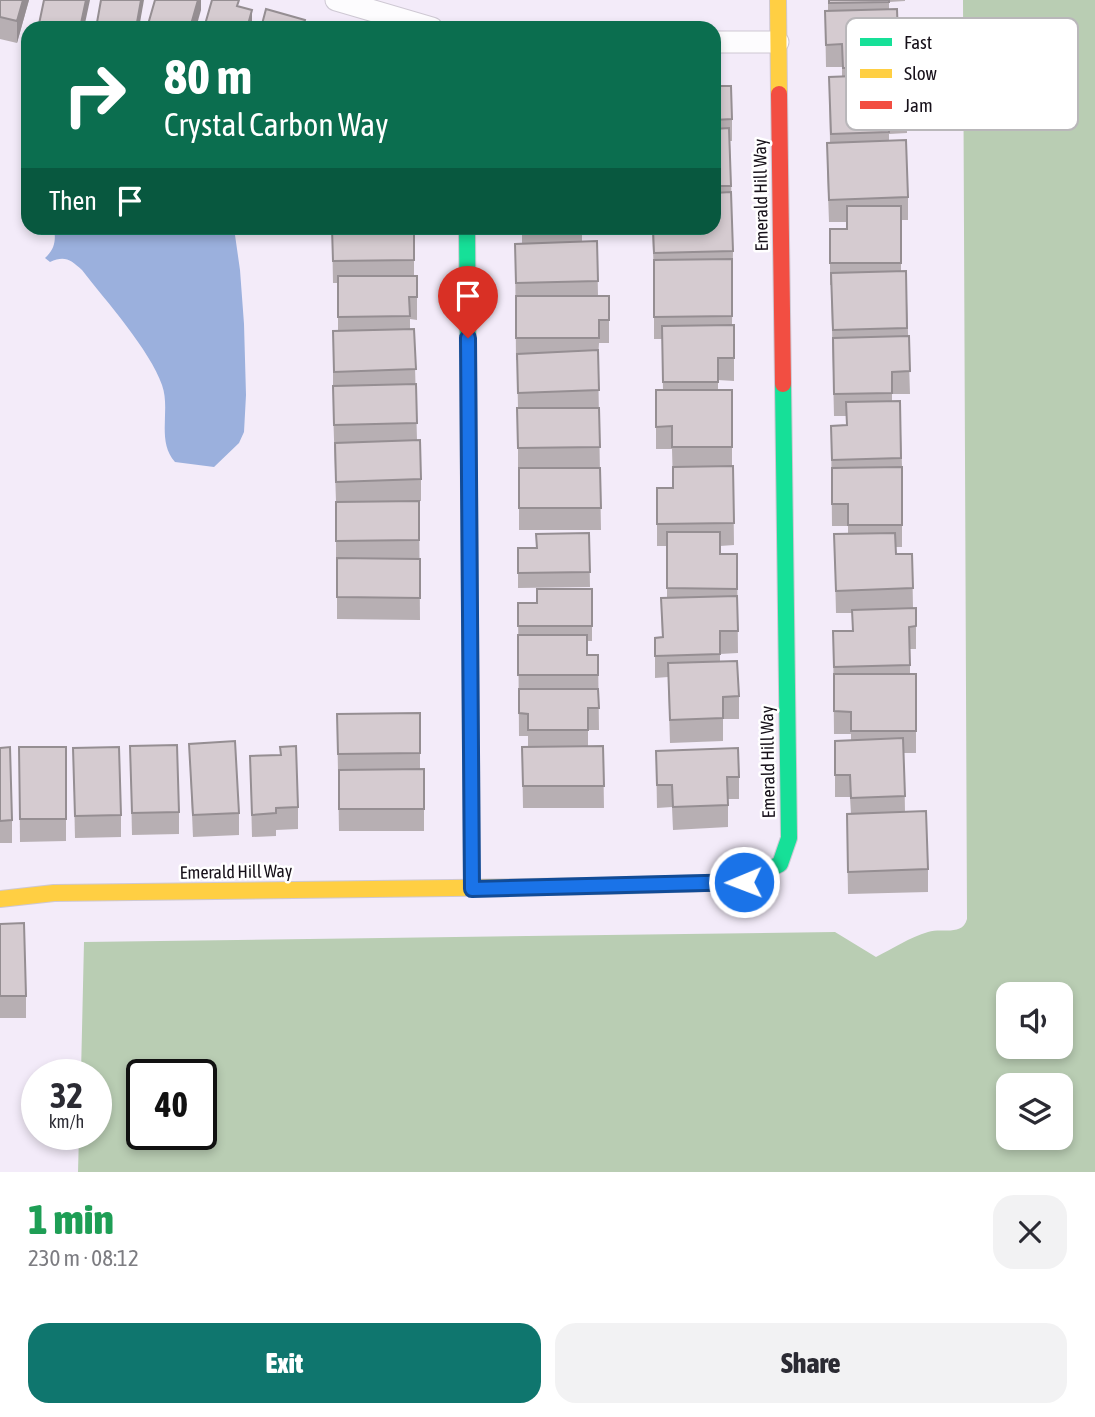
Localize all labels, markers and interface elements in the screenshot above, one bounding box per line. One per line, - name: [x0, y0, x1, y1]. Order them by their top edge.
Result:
- legend: [846, 18, 1078, 130]
- text: Fast: [904, 31, 932, 53]
- text: 80 m: [164, 48, 252, 104]
- icon: right: [49, 49, 140, 140]
- text: Slow: [904, 62, 938, 84]
- text: Jam: [904, 94, 933, 116]
- text: Crystal Carbon Way: [164, 106, 388, 143]
- street label: Emerald Hill Way: [749, 139, 772, 251]
- icon: arrive: [111, 182, 149, 220]
- text: Then: [49, 186, 97, 216]
- pin: [438, 266, 498, 338]
- icon: arrive: [449, 277, 487, 315]
- street label: Emerald Hill Way: [756, 706, 779, 818]
- position arrow: [707, 845, 781, 919]
- street label: Emerald Hill Way: [180, 860, 292, 883]
- map controls: [996, 982, 1073, 1150]
- button: sound: [996, 982, 1073, 1059]
- speed limit sign: 40: [126, 1059, 217, 1150]
- button: layers: [996, 1073, 1073, 1150]
- text: 32: [50, 1075, 83, 1115]
- text: km/h: [49, 1111, 84, 1132]
- text: 1 min: [28, 1195, 114, 1243]
- button: close: [993, 1195, 1067, 1269]
- text: 230 m · 08:12: [28, 1245, 139, 1271]
- button: Exit: [28, 1323, 541, 1403]
- button: Share: [555, 1323, 1067, 1403]

